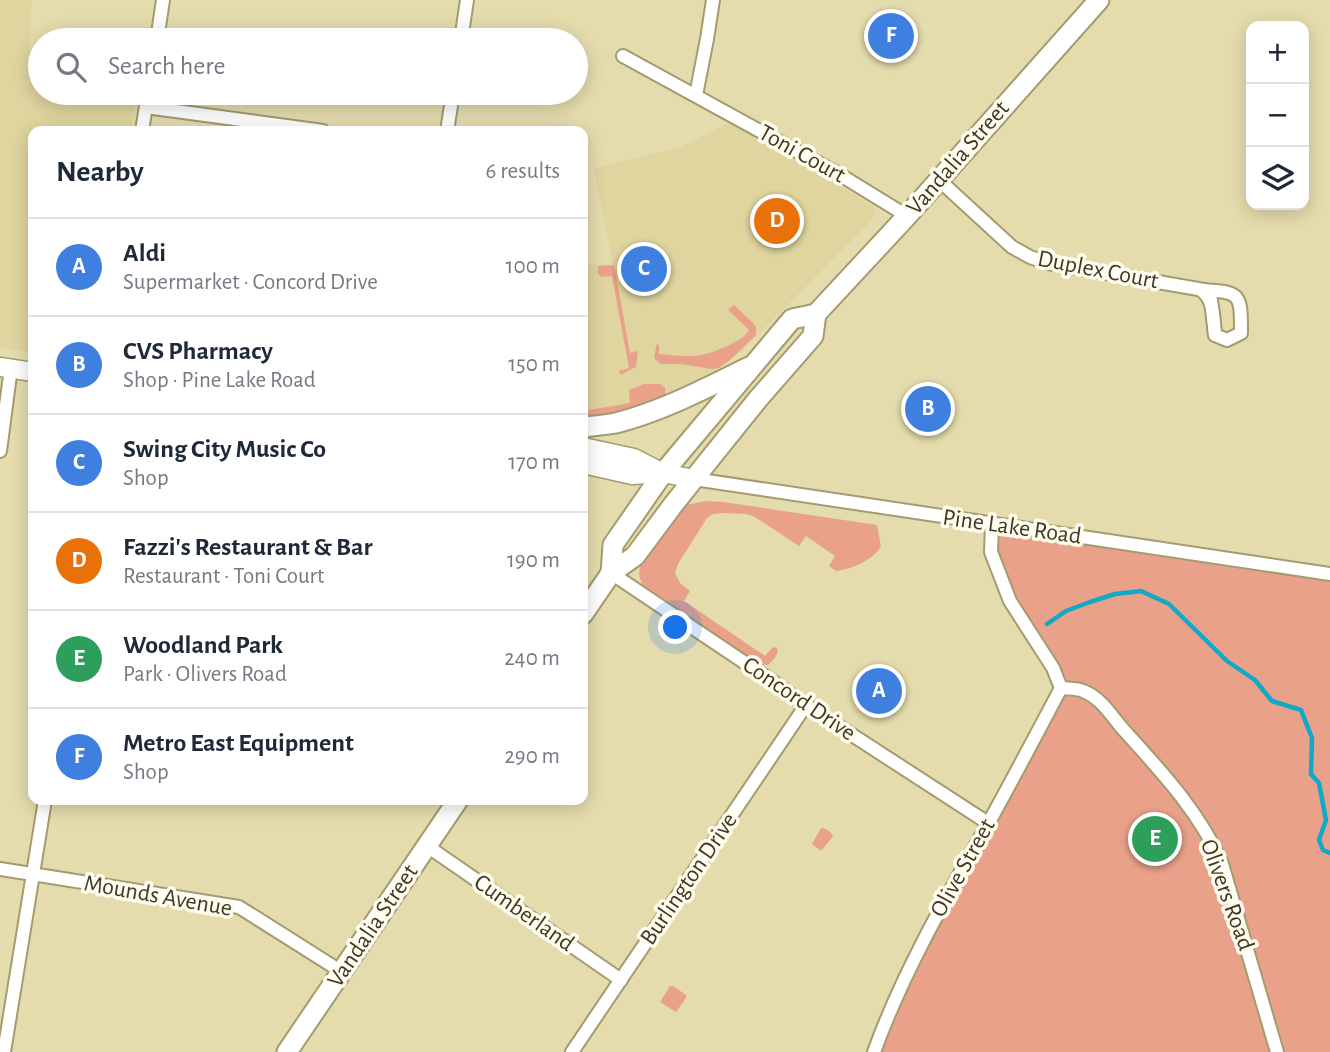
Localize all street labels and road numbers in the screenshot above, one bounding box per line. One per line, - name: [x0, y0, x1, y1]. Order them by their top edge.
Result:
- street label: Vandalia Street: [902, 96, 1014, 220]
- street label: Toni Court: [755, 120, 850, 188]
- street label: Duplex Court: [1036, 247, 1161, 294]
- street label: Pine Lake Road: [941, 505, 1083, 549]
- street label: Concord Drive: [738, 652, 860, 746]
- street label: Burlington Drive: [636, 809, 742, 949]
- street label: Olive Street: [926, 815, 1000, 921]
- street label: Olivers Road: [1196, 836, 1258, 954]
- street label: Vandalia Street: [323, 860, 423, 992]
- street label: Cumberland: [470, 870, 578, 956]
- street label: Mounds Avenue: [82, 871, 234, 921]

